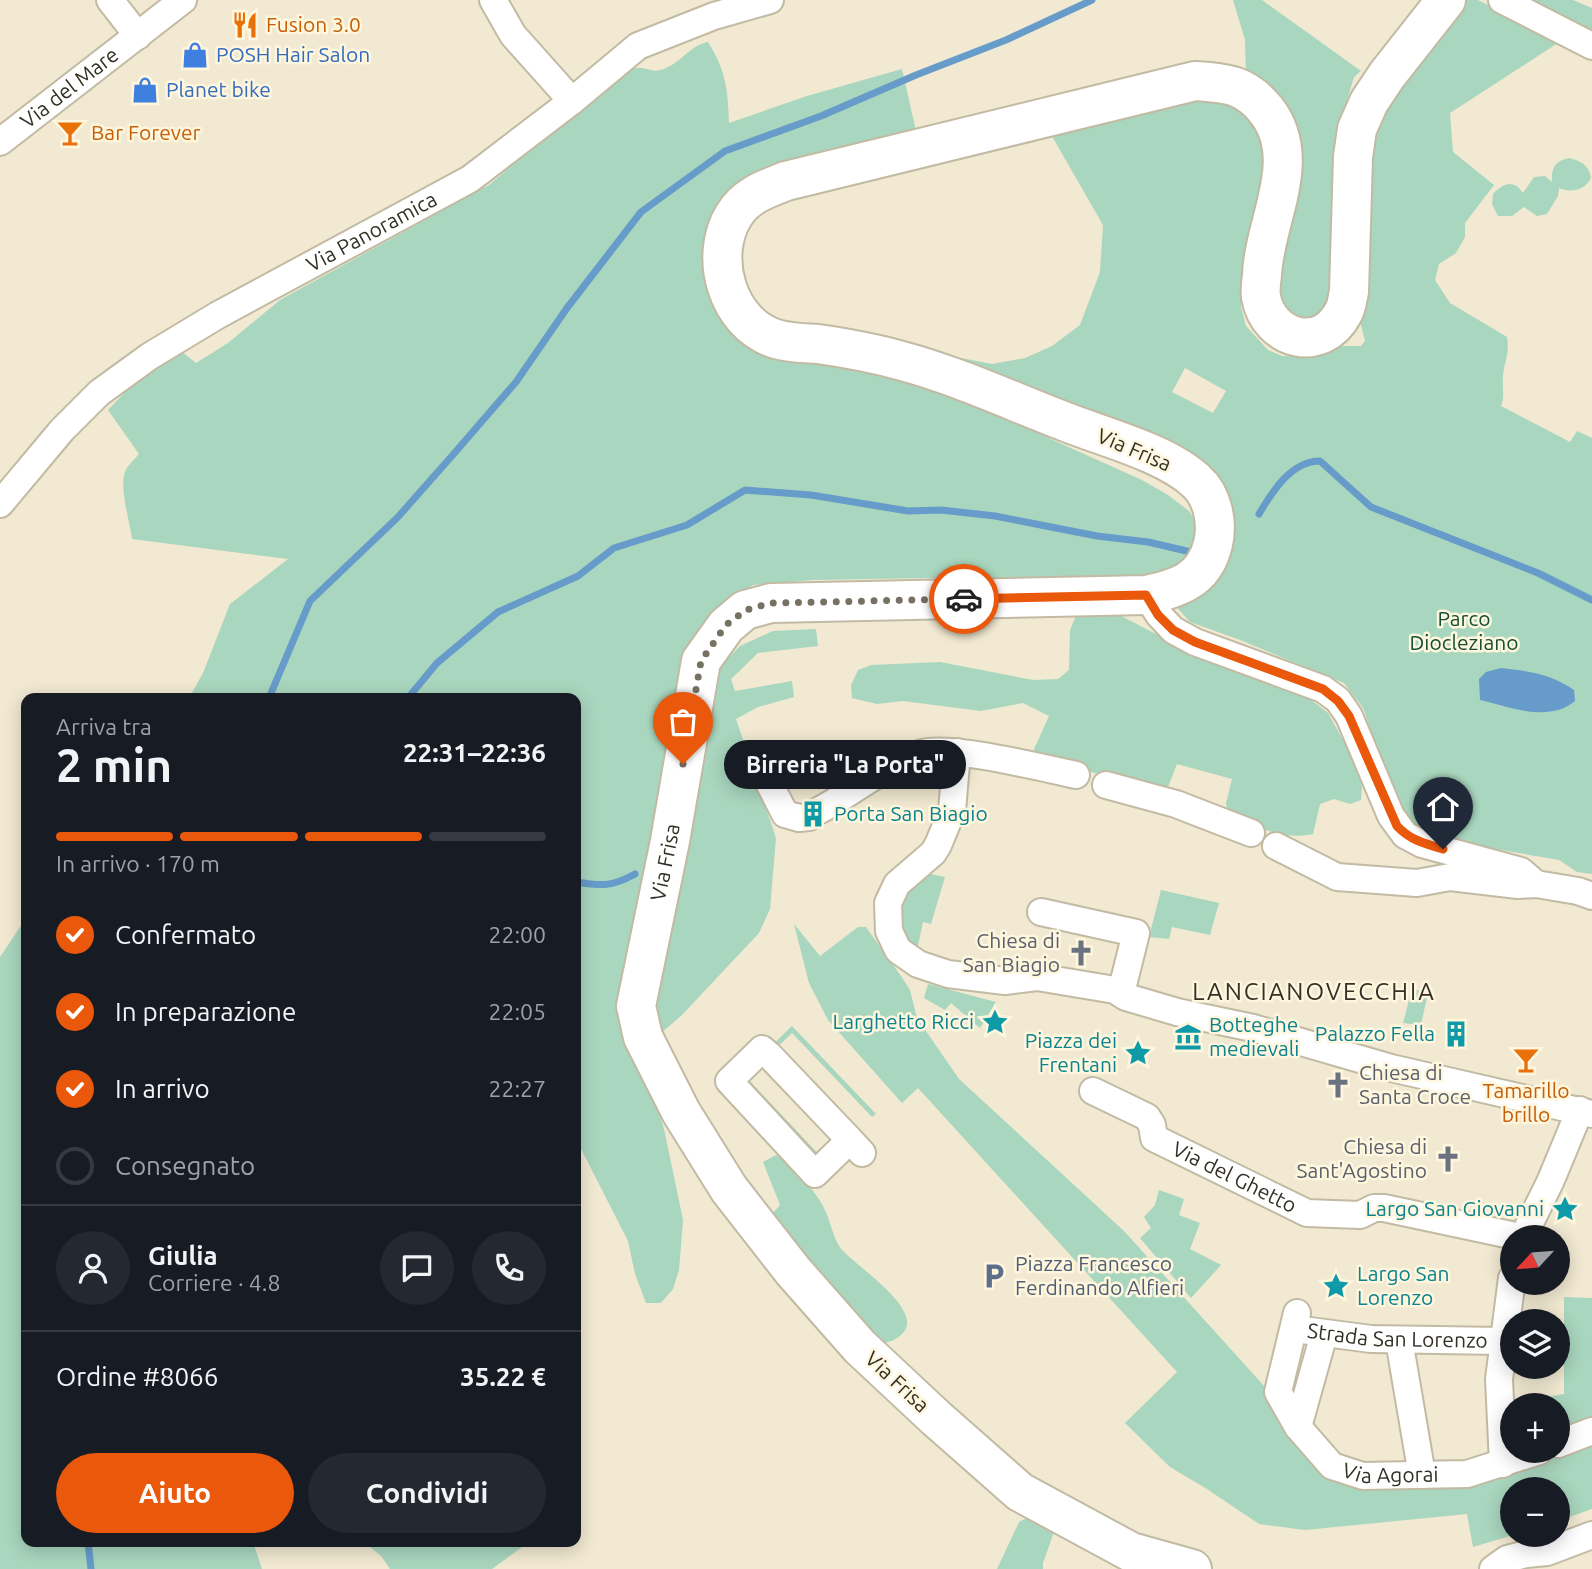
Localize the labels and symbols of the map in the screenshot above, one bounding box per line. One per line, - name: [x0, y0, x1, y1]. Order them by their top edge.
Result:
- restaurant icon: Fusion 3.0: [230, 10, 260, 40]
- place label: Fusion 3.0: [266, 12, 361, 36]
- shop icon: POSH Hair Salon: [180, 40, 210, 70]
- street label: Via del Mare: [15, 42, 123, 133]
- place label: POSH Hair Salon: [216, 42, 370, 66]
- shop icon: Planet bike: [130, 75, 160, 105]
- place label: Planet bike: [166, 77, 271, 101]
- bar icon: Bar Forever: [55, 118, 85, 148]
- place label: Bar Forever: [91, 120, 201, 144]
- street label: Via Panoramica: [302, 186, 441, 276]
- street label: Via Frisa: [1094, 423, 1175, 475]
- courier: [929, 564, 999, 634]
- park label: Parco Diocleziano: [1410, 606, 1518, 654]
- pin: [653, 692, 713, 764]
- callout: Birreria "La Porta": [725, 740, 966, 788]
- pin: [1413, 777, 1473, 849]
- building icon: Porta San Biagio: [798, 799, 828, 829]
- place label: Porta San Biagio: [834, 801, 988, 825]
- street label: Via Frisa: [645, 822, 684, 903]
- place label: Chiesa di San Biagio: [963, 928, 1060, 976]
- church icon: Chiesa di San Biagio: [1066, 938, 1096, 968]
- district label: LANCIANOVECCHIA: [1192, 978, 1436, 1005]
- place icon: Larghetto Ricci: [980, 1007, 1010, 1037]
- place label: Larghetto Ricci: [833, 1009, 974, 1033]
- place label: Botteghe medievali: [1209, 1012, 1299, 1060]
- building icon: Palazzo Fella: [1441, 1019, 1471, 1049]
- place label: Palazzo Fella: [1315, 1021, 1435, 1045]
- museum icon: Botteghe medievali: [1173, 1022, 1203, 1052]
- place label: Piazza dei Frentani: [1025, 1028, 1117, 1076]
- place icon: Piazza dei Frentani: [1123, 1038, 1153, 1068]
- bar icon: Tamarillo brillo: [1511, 1045, 1541, 1075]
- place label: Chiesa di Santa Croce: [1359, 1060, 1471, 1108]
- church icon: Chiesa di Santa Croce: [1323, 1070, 1353, 1100]
- place label: Tamarillo brillo: [1483, 1078, 1569, 1126]
- place label: Chiesa di Sant'Agostino: [1297, 1134, 1427, 1182]
- street label: Via del Ghetto: [1169, 1136, 1301, 1217]
- church icon: Chiesa di Sant'Agostino: [1433, 1144, 1463, 1174]
- place icon: Largo San Giovanni: [1550, 1194, 1580, 1224]
- place label: Largo San Giovanni: [1365, 1196, 1544, 1220]
- north arrow: [1500, 1225, 1570, 1295]
- place label: Piazza Francesco Ferdinando Alfieri: [1015, 1251, 1184, 1299]
- parking icon: Piazza Francesco Ferdinando Alfieri: [979, 1261, 1009, 1291]
- place label: Largo San Lorenzo: [1357, 1261, 1449, 1309]
- place icon: Largo San Lorenzo: [1321, 1271, 1351, 1301]
- street label: Strada San Lorenzo: [1306, 1318, 1488, 1352]
- street label: Via Frisa: [861, 1346, 935, 1417]
- street label: Via Agorai: [1339, 1457, 1439, 1487]

